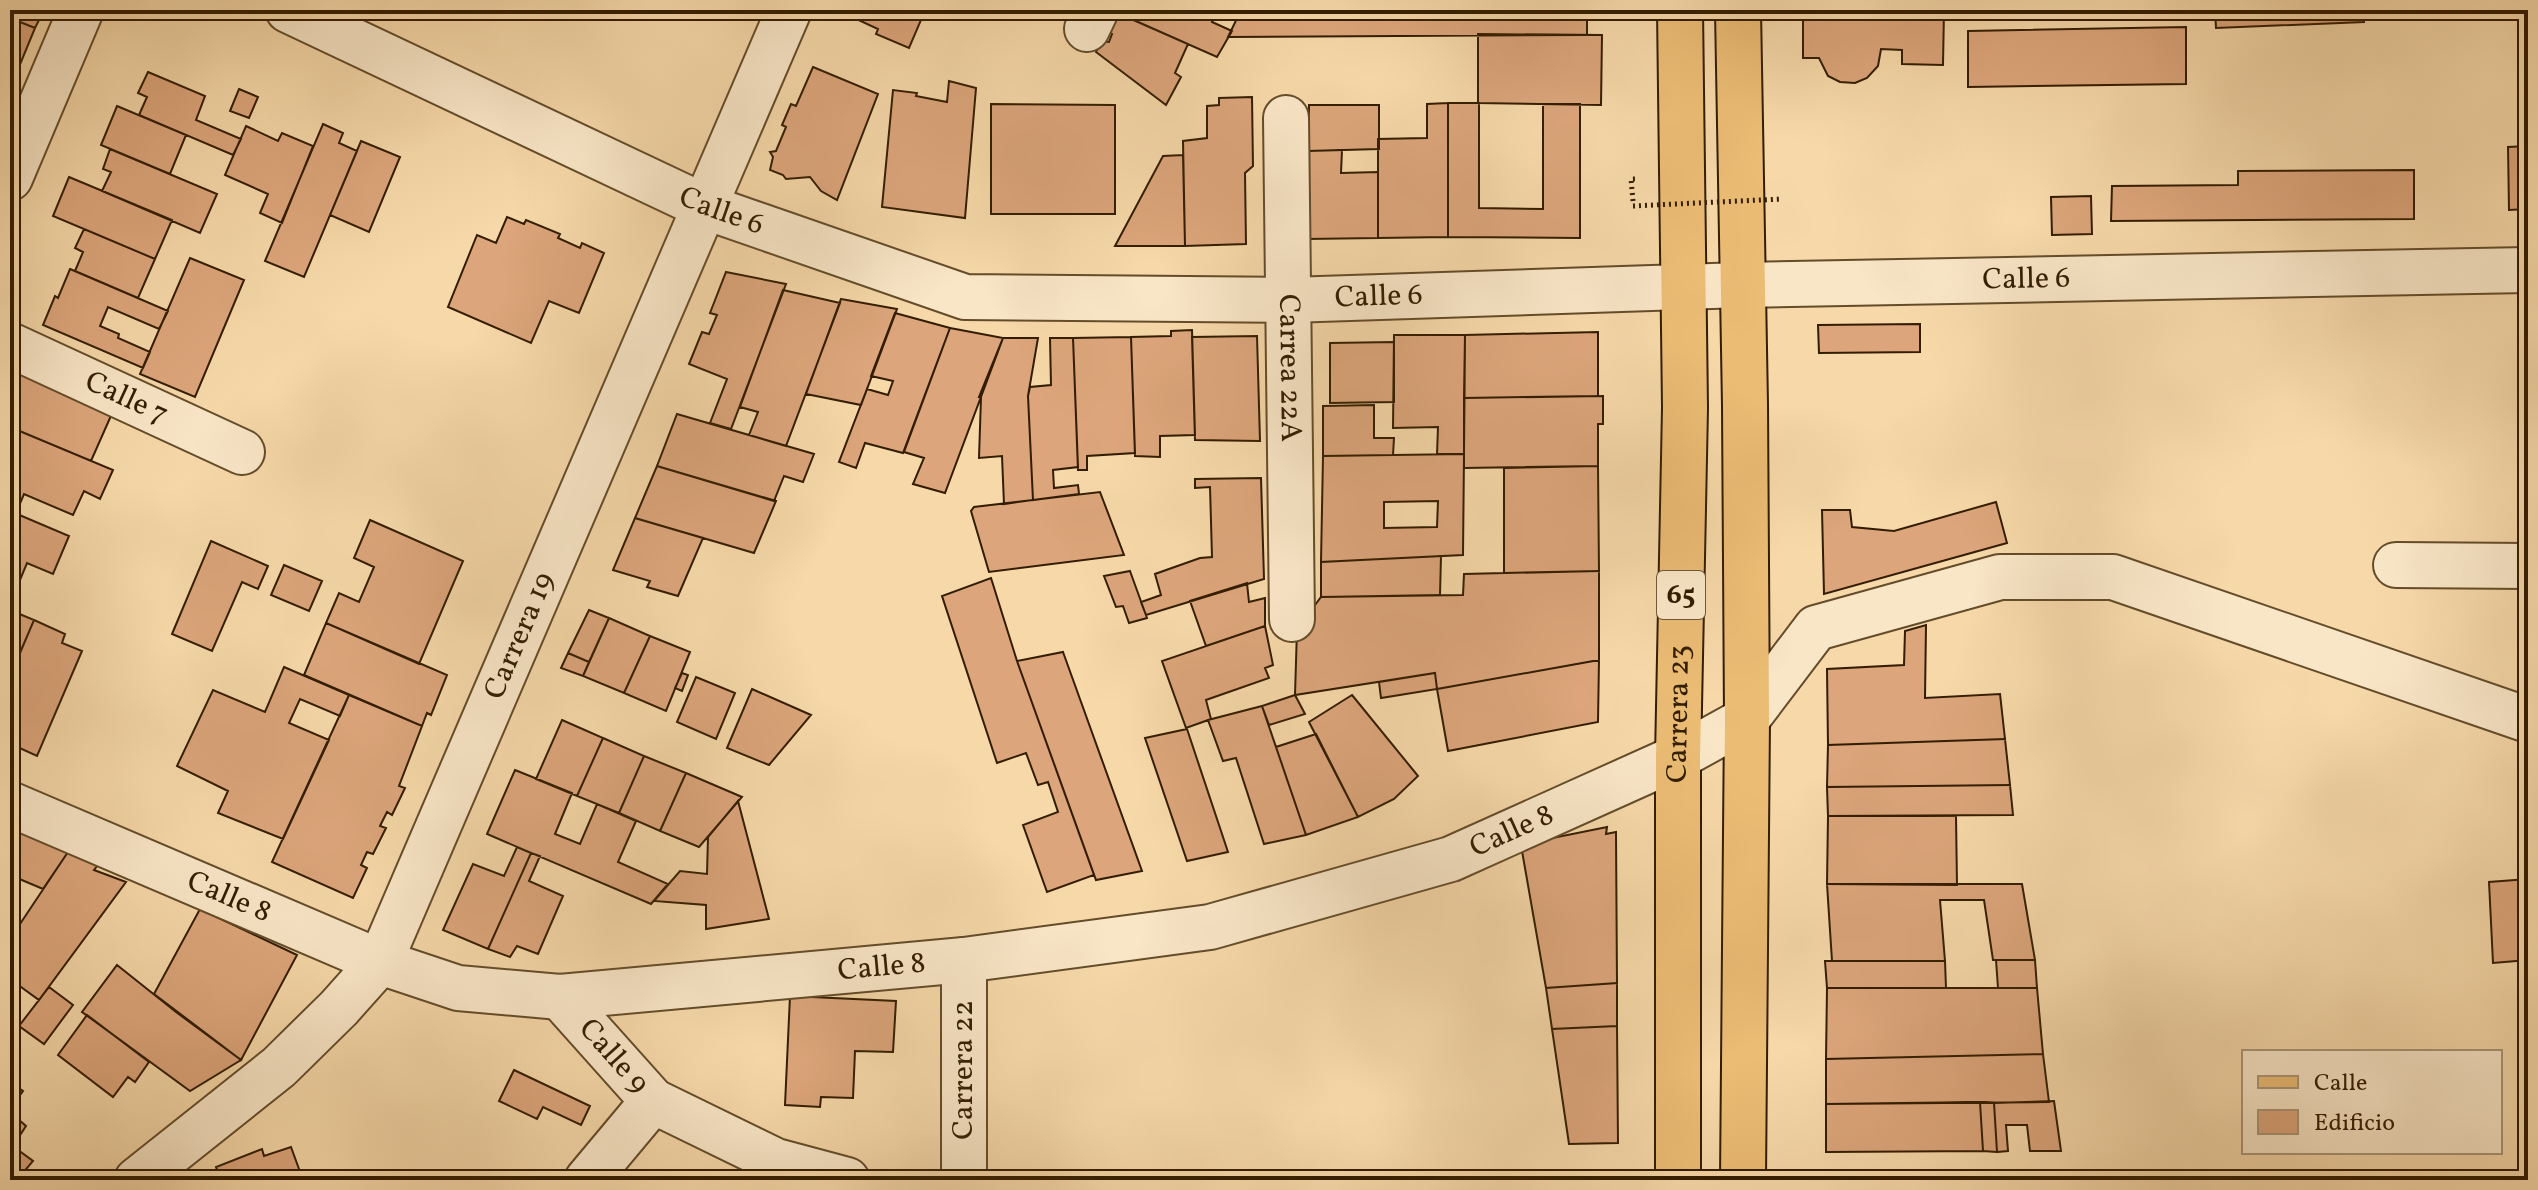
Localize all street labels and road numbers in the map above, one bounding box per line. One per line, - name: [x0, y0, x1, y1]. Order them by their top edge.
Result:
- street label: Calle 6: [671, 176, 769, 247]
- street label: Calle 6: [1982, 258, 2071, 301]
- street label: Calle 6: [1334, 275, 1423, 319]
- street label: Carrea 22A: [1267, 294, 1311, 442]
- street label: Calle 7: [78, 361, 175, 436]
- street label: Carrera 19: [474, 566, 566, 706]
- road number: 65: [1657, 571, 1705, 619]
- street label: Carrera 23: [1657, 645, 1701, 783]
- street label: Calle 8: [1463, 794, 1561, 869]
- street label: Calle 8: [180, 861, 278, 934]
- street label: Calle 8: [836, 943, 927, 992]
- street label: Carrera 22: [943, 1000, 985, 1140]
- street label: Calle 9: [568, 1010, 658, 1104]

